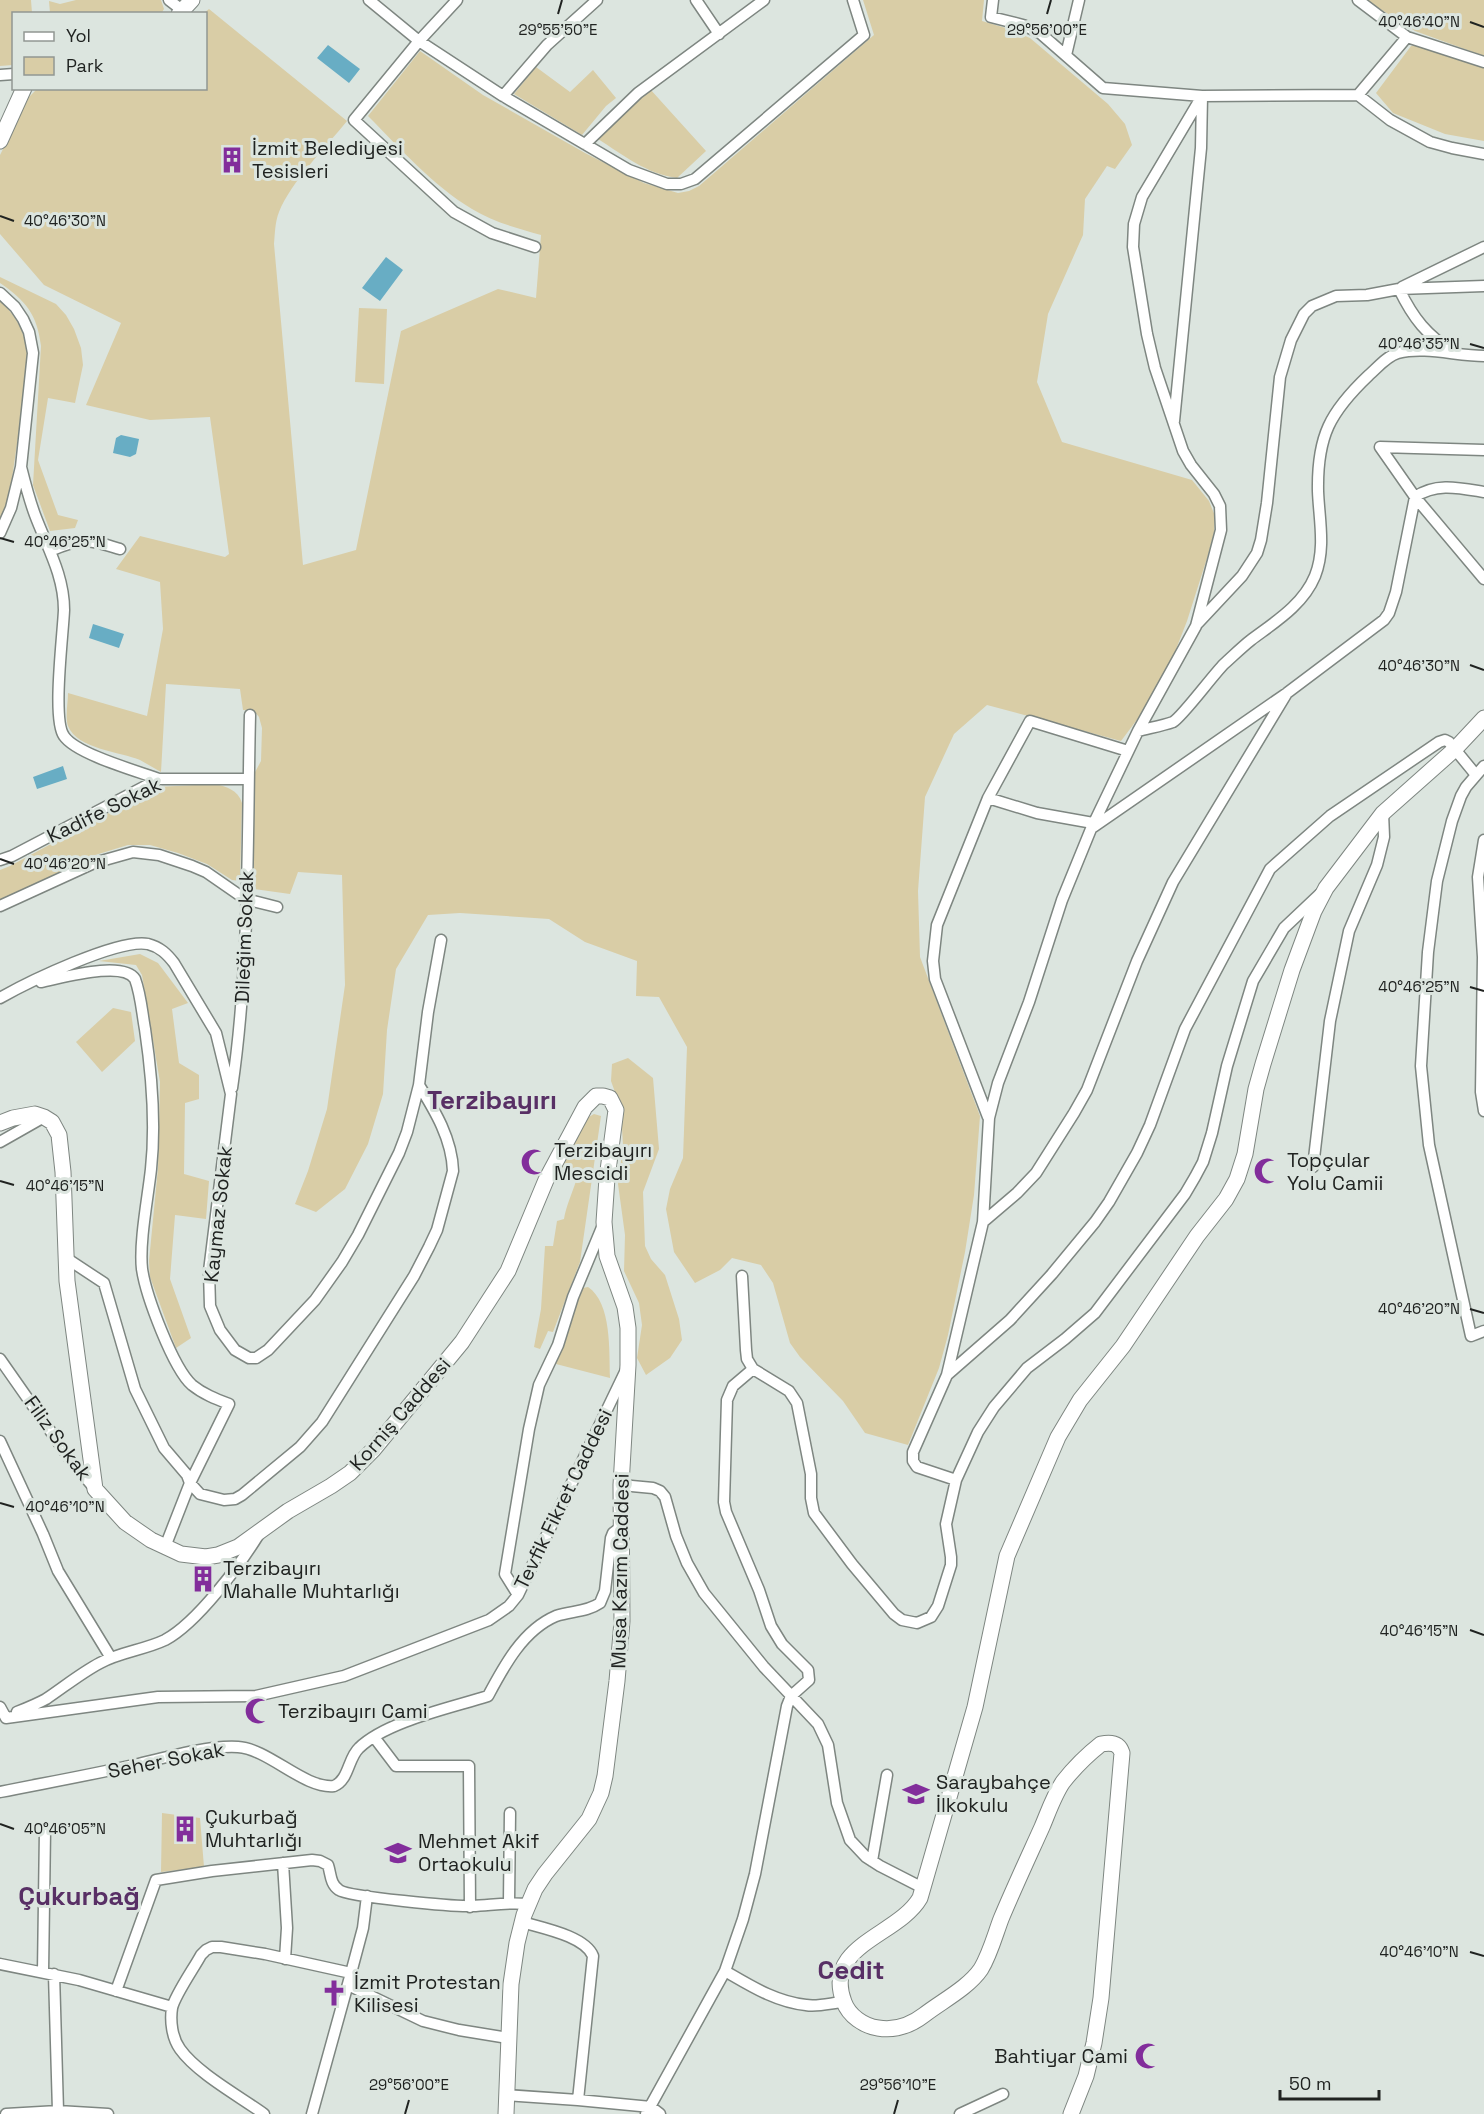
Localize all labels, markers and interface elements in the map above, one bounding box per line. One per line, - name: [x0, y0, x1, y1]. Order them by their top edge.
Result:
- legend: [12, 12, 207, 90]
- text: 40°46'40"N: [1378, 12, 1460, 31]
- text: 29°55'50"E: [518, 20, 598, 39]
- text: 29°56'00"E: [1007, 20, 1087, 39]
- text: Yol: [66, 24, 91, 47]
- text: Park: [66, 54, 104, 77]
- place label: İzmit Belediyesi Tesisleri: [252, 135, 403, 184]
- building icon: İzmit Belediyesi Tesisleri: [217, 145, 247, 175]
- text: 40°46'30"N: [24, 211, 106, 230]
- text: 40°46'35"N: [1378, 334, 1460, 353]
- text: 40°46'25"N: [24, 532, 106, 551]
- text: 40°46'30"N: [1378, 656, 1460, 675]
- street label: Kadife Sokak: [43, 771, 166, 849]
- text: 40°46'20"N: [24, 854, 106, 873]
- street label: Dileğim Sokak: [229, 870, 259, 1004]
- text: 40°46'25"N: [1378, 977, 1460, 996]
- district label: Terzibayırı: [427, 1083, 557, 1117]
- place label: Terzibayırı Mescidi: [554, 1137, 652, 1186]
- street label: Kaymaz Sokak: [198, 1144, 238, 1284]
- mosque icon: Terzibayırı Mescidi: [519, 1147, 549, 1177]
- place label: Topçular Yolu Camii: [1287, 1147, 1383, 1196]
- mosque icon: Topçular Yolu Camii: [1252, 1156, 1282, 1186]
- text: 40°46'15"N: [26, 1176, 104, 1195]
- text: 40°46'20"N: [1378, 1299, 1460, 1318]
- street label: Korniş Caddesi: [344, 1352, 456, 1476]
- street label: Filiz Sokak: [19, 1391, 98, 1486]
- street label: Tevfik Fikret Caddesi: [508, 1404, 618, 1594]
- street label: Musa Kazım Caddesi: [605, 1473, 635, 1669]
- text: 40°46'10"N: [25, 1497, 105, 1516]
- place label: Terzibayırı Mahalle Muhtarlığı: [223, 1555, 400, 1604]
- building icon: Terzibayırı Mahalle Muhtarlığı: [188, 1564, 218, 1594]
- text: 40°46'15"N: [1380, 1621, 1458, 1640]
- mosque icon: Terzibayırı Cami: [243, 1696, 273, 1726]
- place label: Terzibayırı Cami: [278, 1698, 428, 1724]
- street label: Seher Sokak: [105, 1736, 227, 1784]
- place label: Saraybahçe İlkokulu: [936, 1769, 1051, 1818]
- school or university icon: Saraybahçe İlkokulu: [901, 1779, 931, 1809]
- place label: Çukurbağ Muhtarlığı: [205, 1804, 302, 1853]
- building icon: Çukurbağ Muhtarlığı: [170, 1814, 200, 1844]
- text: 40°46'05"N: [24, 1819, 106, 1838]
- place label: Mehmet Akif Ortaokulu: [418, 1828, 539, 1877]
- school or university icon: Mehmet Akif Ortaokulu: [383, 1838, 413, 1868]
- district label: Çukurbağ: [18, 1879, 140, 1913]
- text: 40°46'10"N: [1379, 1942, 1459, 1961]
- district label: Cedit: [817, 1953, 885, 1987]
- place label: İzmit Protestan Kilisesi: [354, 1969, 501, 2018]
- church icon: İzmit Protestan Kilisesi: [319, 1978, 349, 2008]
- mosque icon: Bahtiyar Cami: [1133, 2041, 1163, 2071]
- place label: Bahtiyar Cami: [994, 2043, 1128, 2069]
- scale bar: [1280, 2063, 1379, 2101]
- text: 50 m: [1289, 2072, 1331, 2095]
- text: 29°56'00"E: [369, 2075, 449, 2094]
- text: 29°56'10"E: [860, 2075, 936, 2094]

